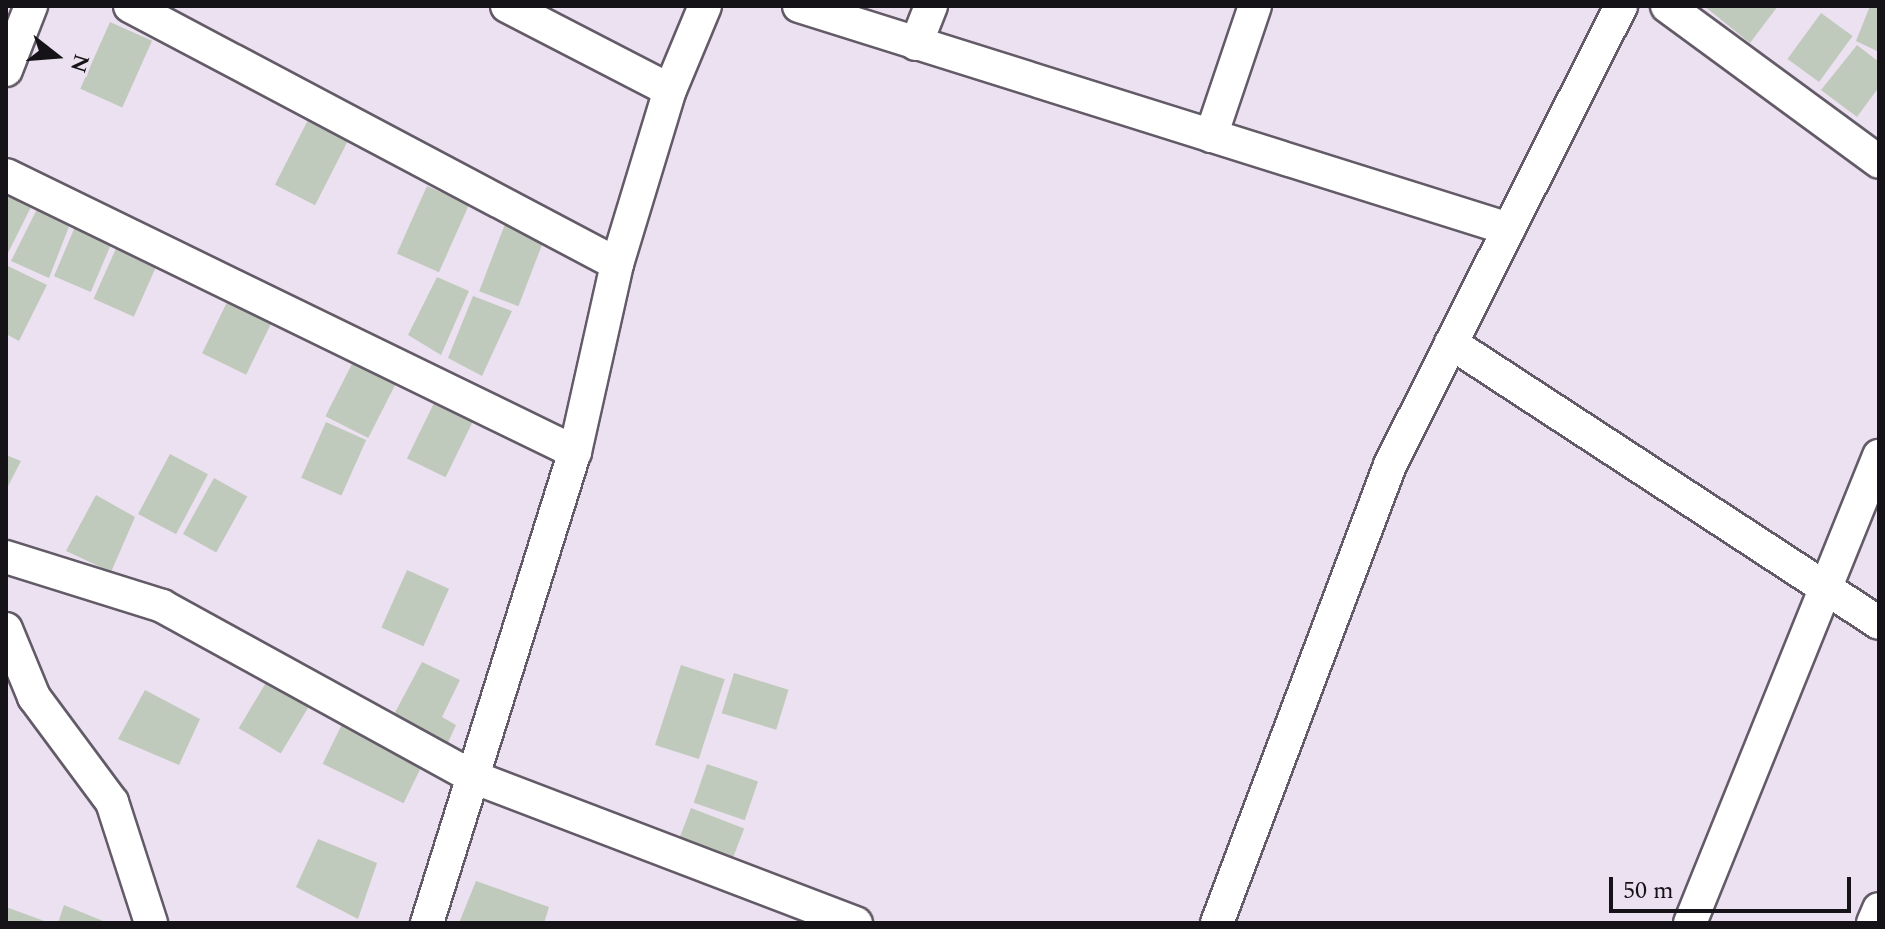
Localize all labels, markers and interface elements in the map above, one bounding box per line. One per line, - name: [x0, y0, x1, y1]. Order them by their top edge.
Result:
- north arrow: [16, 16, 96, 96]
- text: N: [61, 50, 98, 77]
- scale bar: [1613, 861, 1855, 911]
- text: 50 m: [1623, 873, 1674, 909]

